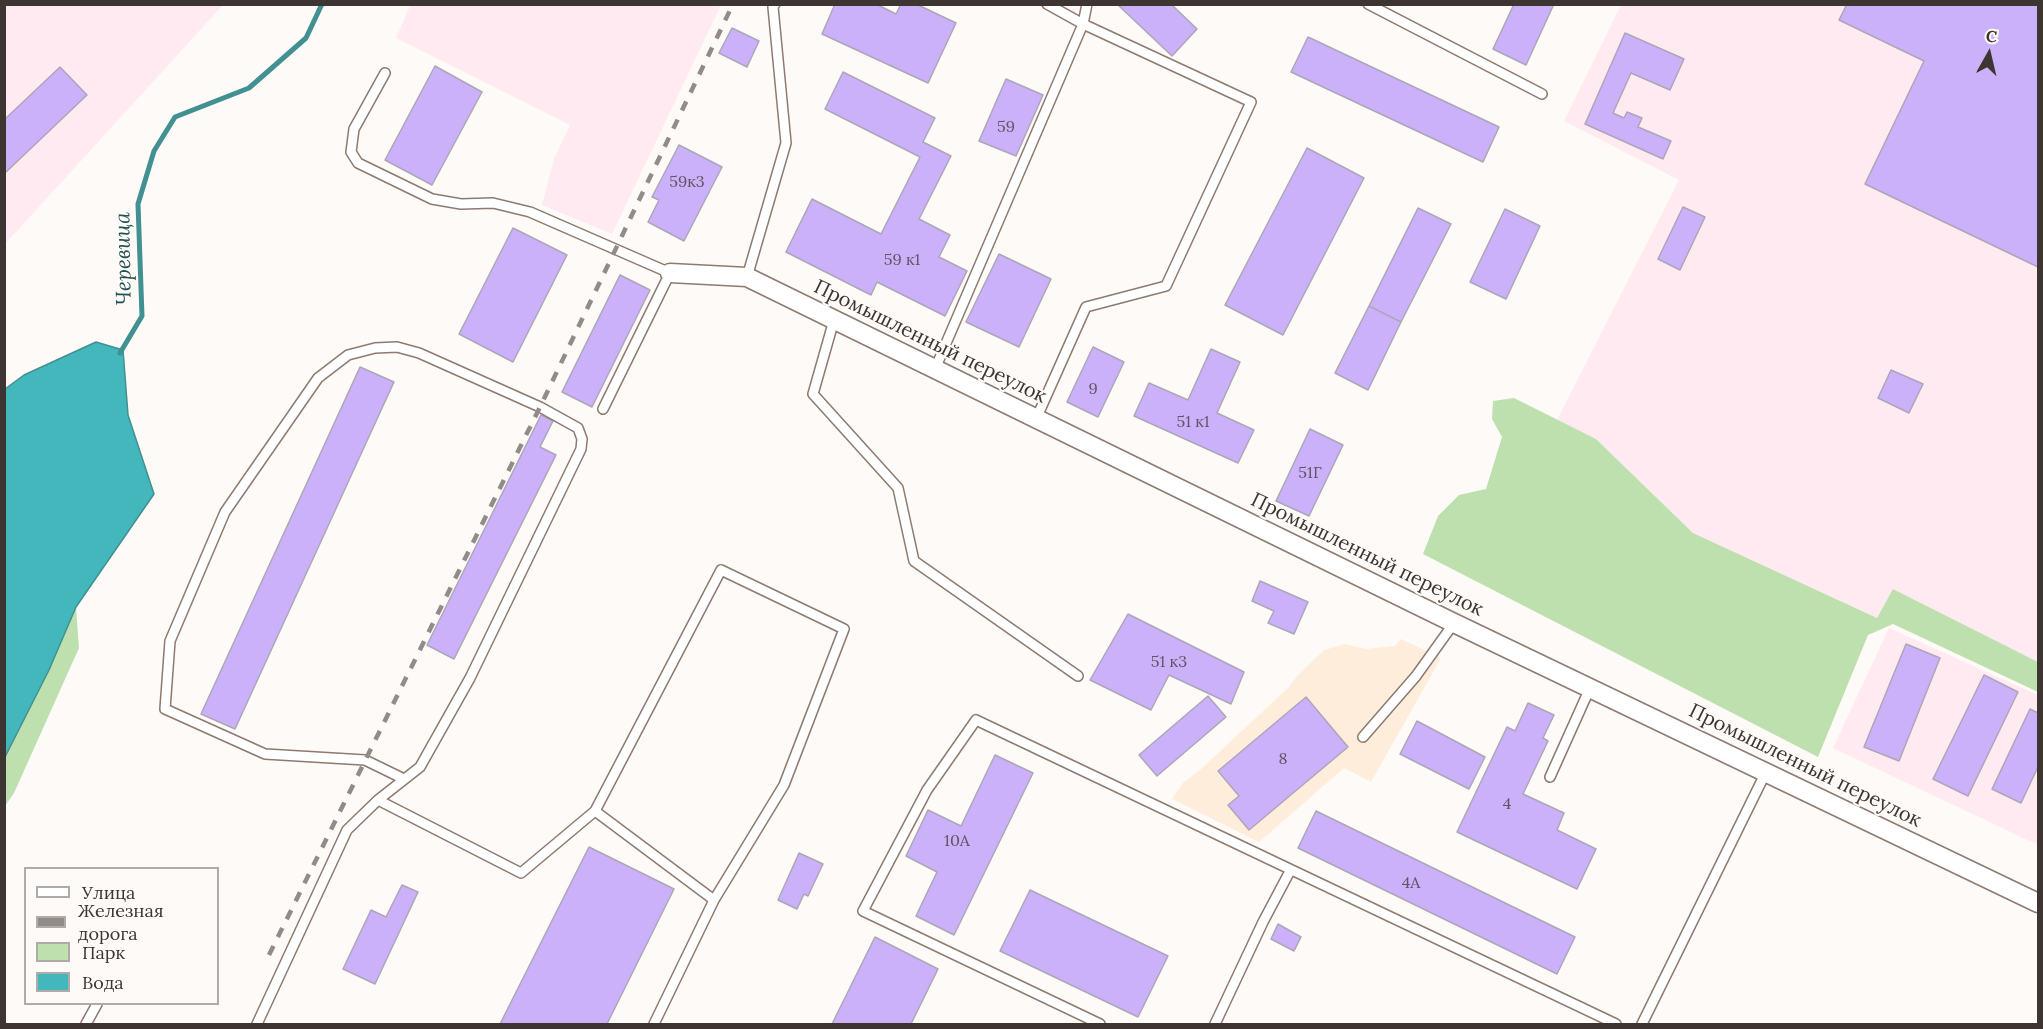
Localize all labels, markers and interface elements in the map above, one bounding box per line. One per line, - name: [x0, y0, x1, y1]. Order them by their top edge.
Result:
- north arrow: [1959, 24, 2019, 84]
- text: С: [1985, 26, 1998, 47]
- house number: 59: [997, 117, 1015, 137]
- house number: 59к3: [669, 172, 705, 192]
- water label: Черевица: [111, 212, 137, 306]
- house number: 59 к1: [884, 250, 920, 270]
- street label: Промышленный переулок: [810, 275, 1050, 409]
- house number: 9: [1088, 379, 1098, 399]
- house number: 51 к1: [1176, 412, 1210, 432]
- house number: 51Г: [1298, 463, 1322, 483]
- street label: Промышленный переулок: [1247, 488, 1487, 622]
- house number: 51 к3: [1151, 652, 1187, 672]
- street label: Промышленный переулок: [1685, 699, 1925, 833]
- house number: 8: [1279, 749, 1287, 769]
- house number: 4: [1503, 794, 1511, 814]
- house number: 10А: [944, 831, 970, 851]
- legend: [24, 867, 219, 1005]
- house number: 4А: [1402, 873, 1420, 893]
- text: Улица: [82, 881, 135, 904]
- text: Железная дорога: [78, 899, 164, 945]
- text: Парк: [82, 941, 125, 964]
- text: Вода: [82, 971, 124, 994]

